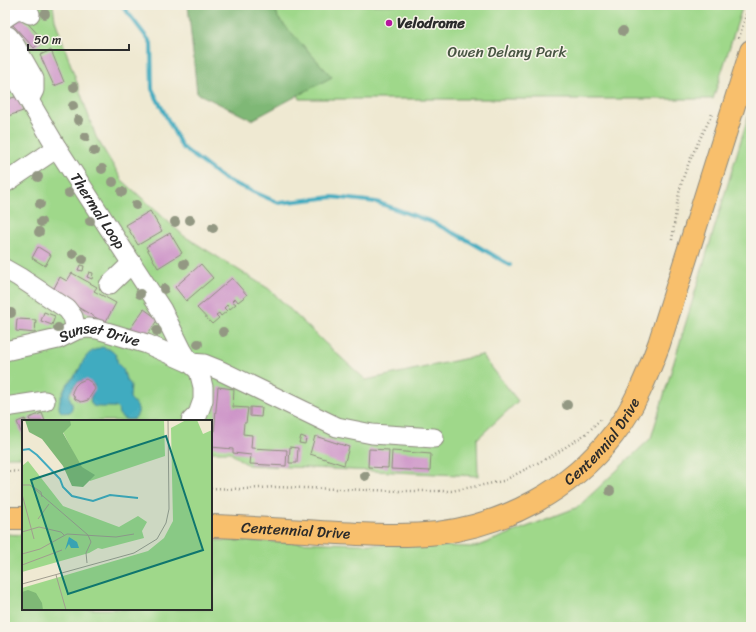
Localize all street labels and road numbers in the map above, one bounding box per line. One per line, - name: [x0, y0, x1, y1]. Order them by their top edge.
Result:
- street label: Thermal Loop: [63, 167, 132, 255]
- street label: Sunset Drive: [54, 315, 144, 354]
- street label: Centennial Drive: [558, 393, 647, 492]
- street label: Centennial Drive: [241, 514, 351, 547]

